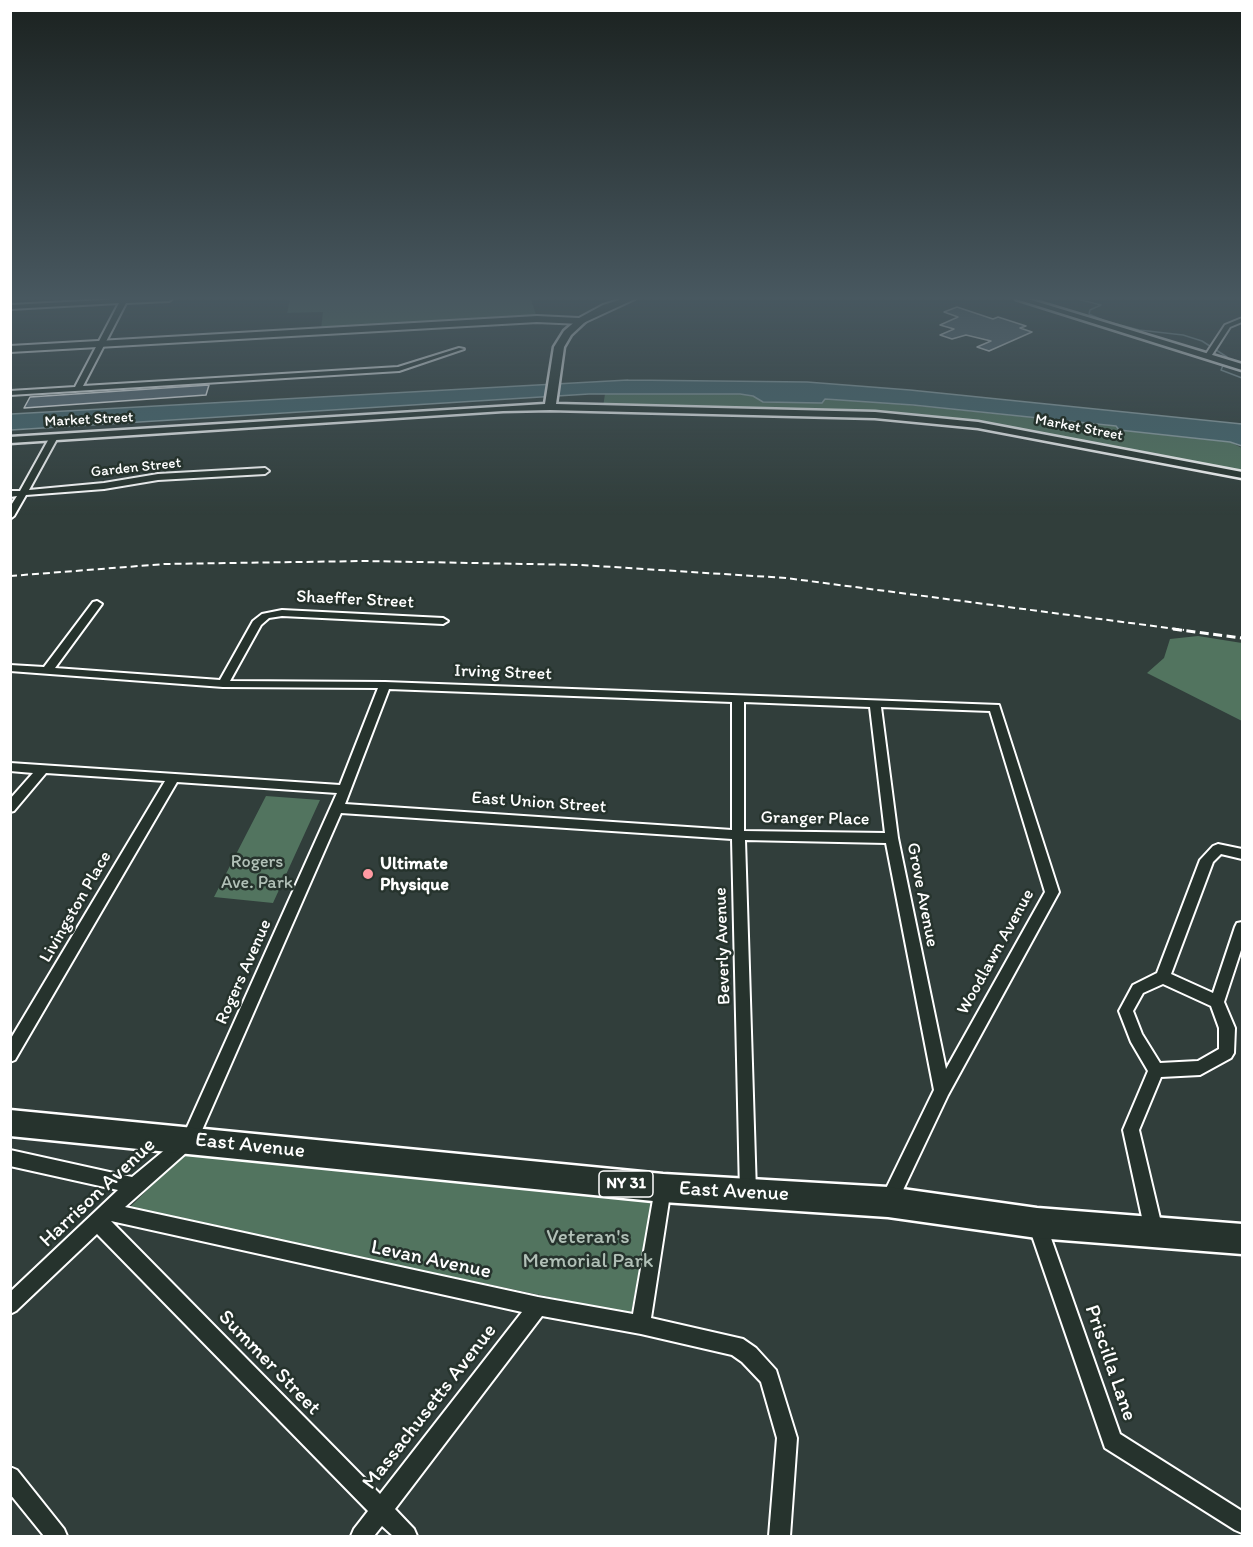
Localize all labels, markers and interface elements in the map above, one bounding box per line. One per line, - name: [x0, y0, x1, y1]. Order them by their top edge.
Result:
- street label: Market Street: [44, 409, 134, 431]
- street label: Market Street: [1034, 411, 1124, 445]
- street label: Garden Street: [90, 454, 182, 482]
- street label: Shaeffer Street: [296, 586, 414, 614]
- street label: Irving Street: [454, 660, 552, 686]
- street label: East Union Street: [471, 788, 607, 818]
- street label: Granger Place: [760, 807, 870, 831]
- street label: Grove Avenue: [901, 841, 943, 949]
- street label: Livingston Place: [35, 847, 117, 967]
- park label: Rogers Ave. Park: [221, 851, 293, 894]
- place label: Ultimate Physique: [380, 853, 449, 896]
- marker: Ultimate Physique: [361, 867, 375, 881]
- street label: Woodlawn Avenue: [953, 885, 1039, 1019]
- street label: Beverly Avenue: [710, 887, 736, 1005]
- street label: Rogers Avenue: [211, 916, 277, 1028]
- street label: East Avenue: [194, 1128, 306, 1164]
- street label: Harrison Avenue: [35, 1133, 161, 1253]
- road number: NY 31: [599, 1171, 653, 1197]
- street label: East Avenue: [678, 1177, 790, 1207]
- park label: Veteran's Memorial Park: [522, 1225, 654, 1275]
- street label: Levan Avenue: [369, 1235, 493, 1285]
- street label: Priscilla Lane: [1078, 1302, 1142, 1424]
- street label: Summer Street: [213, 1305, 325, 1421]
- street label: Massachusetts Avenue: [357, 1319, 503, 1495]

